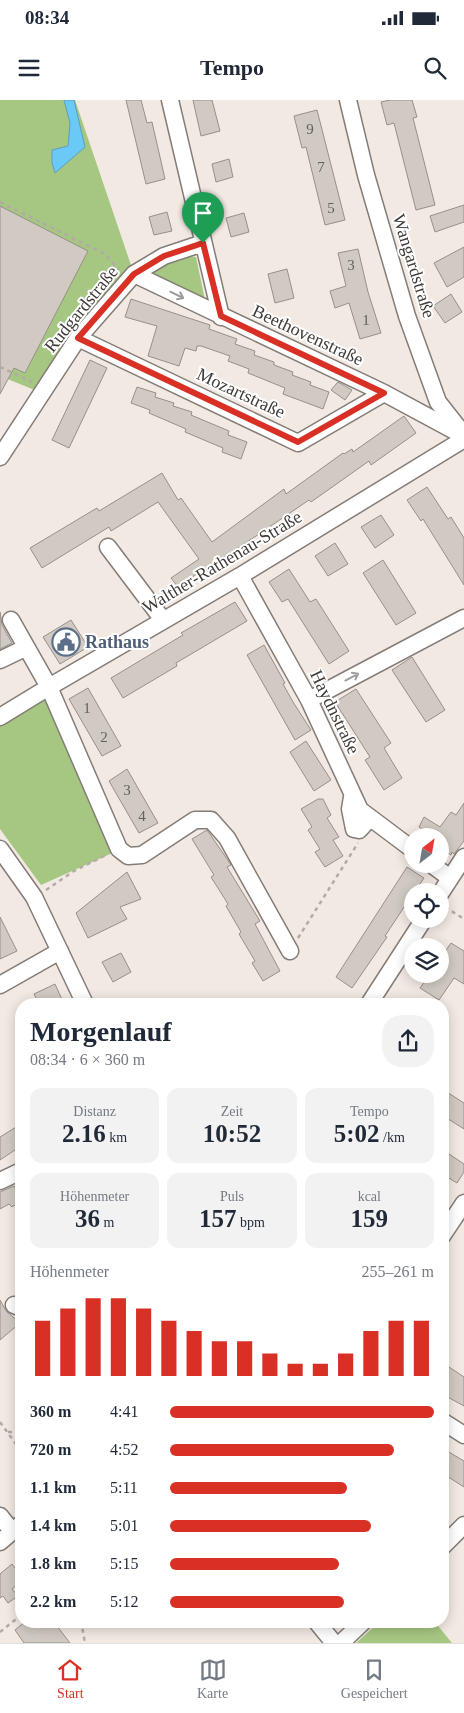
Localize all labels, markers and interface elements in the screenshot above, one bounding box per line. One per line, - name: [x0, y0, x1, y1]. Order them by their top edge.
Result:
- text: 08:34: [25, 7, 69, 28]
- icon: menu: [15, 54, 43, 82]
- icon: search: [421, 54, 449, 82]
- text: Tempo: [200, 55, 264, 80]
- house number: 9: [306, 121, 314, 137]
- house number: 7: [317, 159, 325, 175]
- pin: [182, 192, 224, 243]
- icon: arrive: [189, 199, 217, 227]
- house number: 5: [327, 200, 335, 216]
- street label: Wangardstraße: [389, 212, 439, 320]
- house number: 3: [347, 257, 355, 273]
- street label: Rudgardstraße: [40, 262, 122, 356]
- one-way arrow: [169, 291, 184, 300]
- street label: Beethovenstraße: [249, 301, 367, 369]
- house number: 1: [362, 312, 370, 328]
- street label: Mozartstraße: [194, 364, 288, 422]
- street label: Walther-Rathenau-Straße: [139, 507, 305, 617]
- public building icon: Rathaus: [51, 627, 81, 657]
- place label: Rathaus: [85, 632, 149, 652]
- street label: Haydnstraße: [306, 667, 364, 757]
- one-way arrow: [345, 672, 360, 682]
- house number: 1: [83, 700, 91, 716]
- house number: 2: [100, 729, 108, 745]
- house number: 3: [123, 782, 131, 798]
- house number: 4: [138, 808, 146, 824]
- north arrow: [404, 828, 449, 872]
- map controls: [404, 828, 449, 983]
- button: locate: [404, 883, 449, 928]
- button: layers: [404, 938, 449, 983]
- button: share: [382, 1015, 434, 1067]
- text: Morgenlauf: [30, 1016, 172, 1047]
- text: 08:34 · 6 × 360 m: [30, 1051, 145, 1068]
- text: Distanz: [73, 1104, 116, 1119]
- text: Zeit: [221, 1104, 243, 1119]
- text: Tempo: [350, 1104, 389, 1119]
- text: 2.16: [62, 1120, 106, 1147]
- text: 10:52: [203, 1120, 261, 1147]
- text: 5:02: [334, 1120, 380, 1147]
- text: km: [106, 1130, 127, 1145]
- text: /km: [380, 1130, 405, 1145]
- text: Höhenmeter: [60, 1189, 129, 1204]
- text: Puls: [220, 1189, 244, 1204]
- text: kcal: [358, 1189, 381, 1204]
- text: 36: [75, 1205, 100, 1232]
- text: 157: [199, 1205, 237, 1232]
- text: 159: [351, 1205, 388, 1232]
- text: m: [100, 1215, 114, 1230]
- text: bpm: [237, 1215, 265, 1230]
- text: Höhenmeter: [30, 1263, 109, 1280]
- text: 255–261 m: [362, 1263, 434, 1280]
- text: 360 m: [30, 1403, 71, 1420]
- text: 4:41: [110, 1403, 138, 1420]
- text: 720 m: [30, 1441, 71, 1458]
- text: 4:52: [110, 1441, 138, 1458]
- text: 1.1 km: [30, 1479, 76, 1496]
- text: 5:11: [110, 1479, 138, 1496]
- text: 1.4 km: [30, 1517, 76, 1534]
- text: 5:01: [110, 1517, 138, 1534]
- text: 1.8 km: [30, 1555, 76, 1572]
- text: 5:15: [110, 1555, 138, 1572]
- text: 2.2 km: [30, 1593, 76, 1610]
- text: 5:12: [110, 1593, 138, 1610]
- tab: Start: [56, 1656, 84, 1702]
- tab: Karte: [197, 1656, 228, 1702]
- tab: Gespeichert: [341, 1656, 408, 1702]

